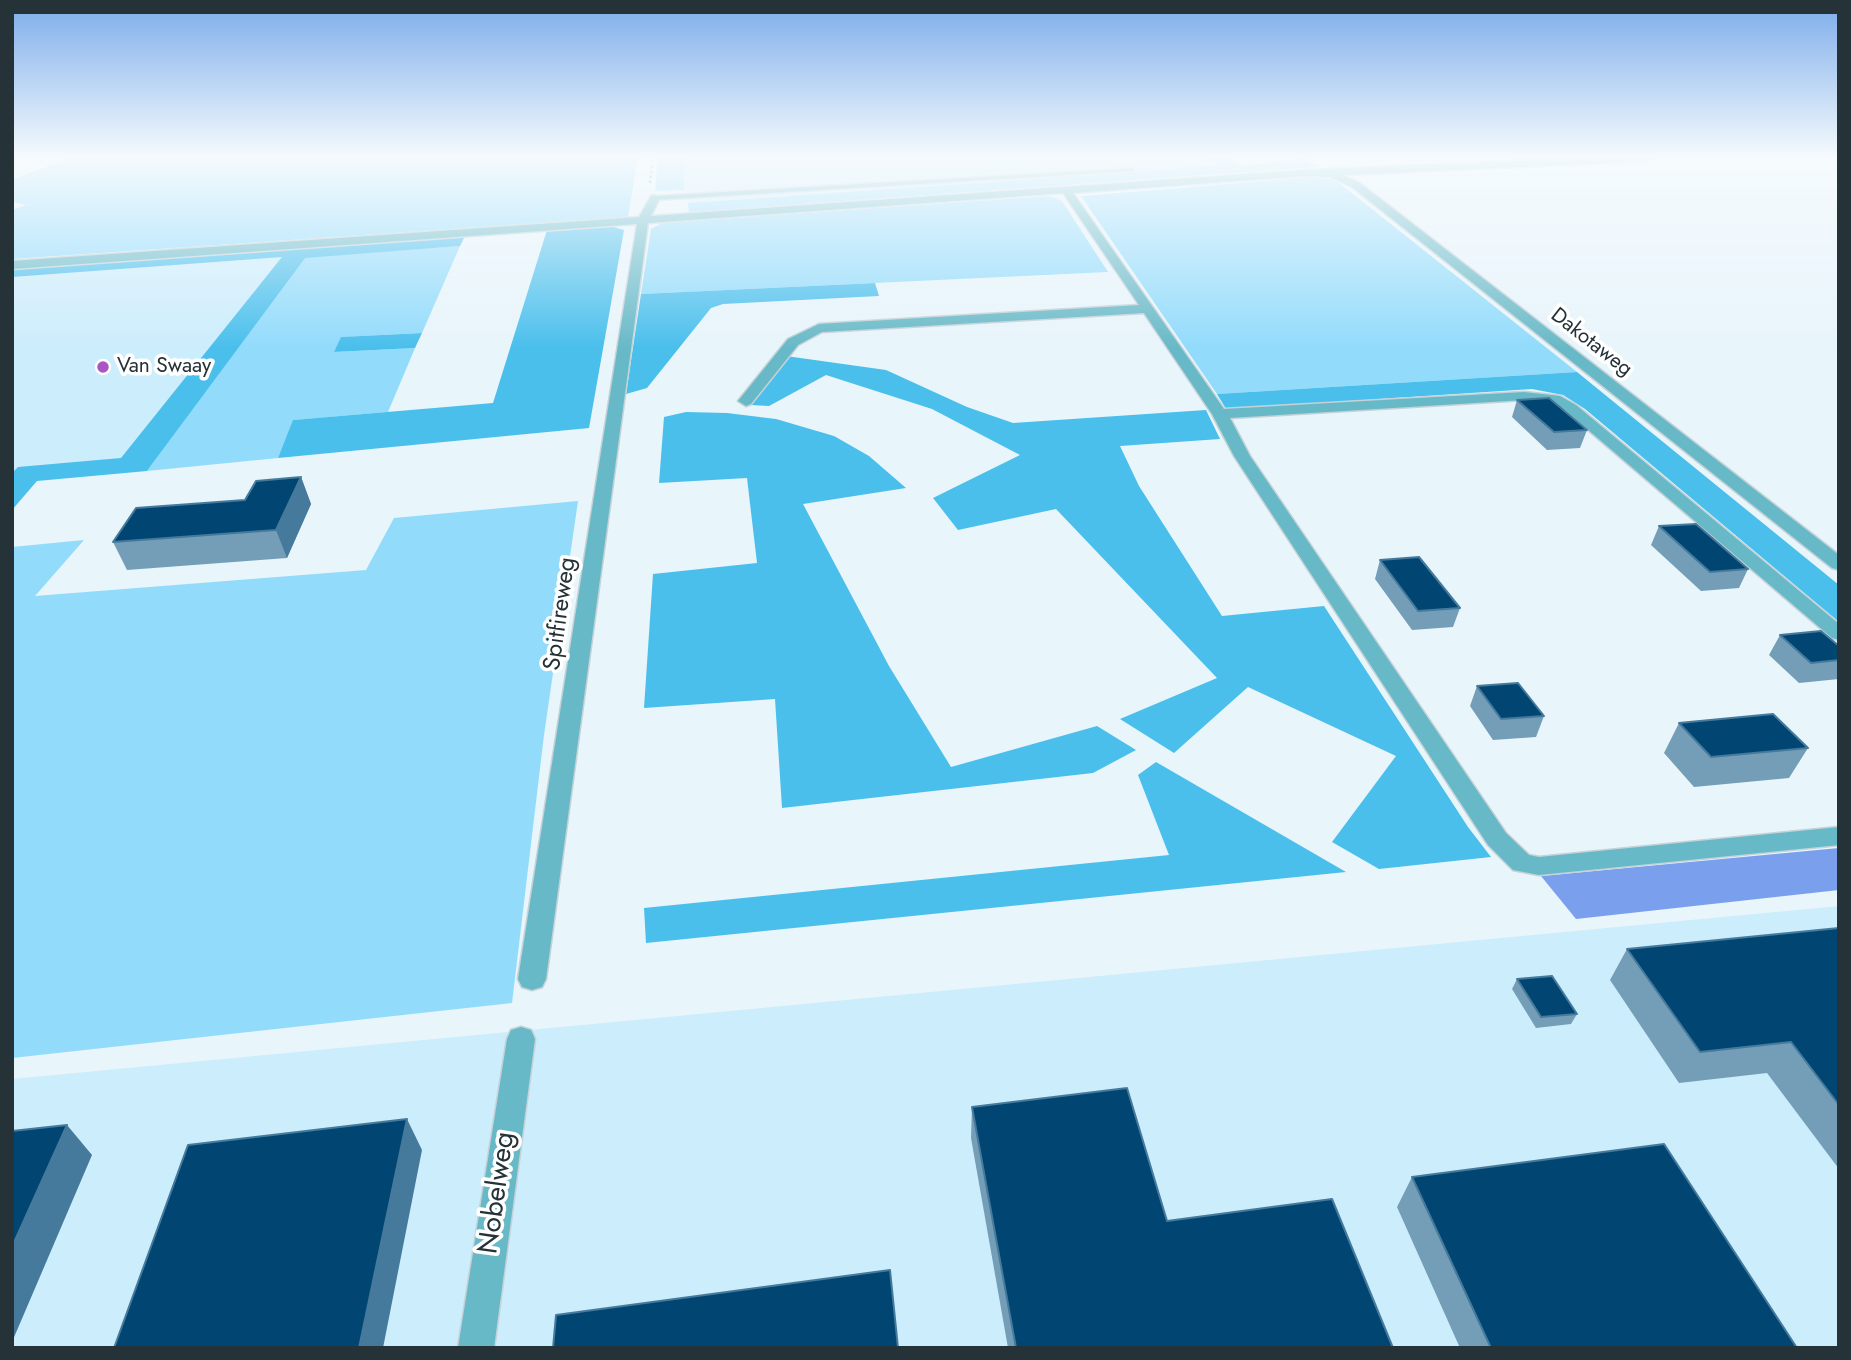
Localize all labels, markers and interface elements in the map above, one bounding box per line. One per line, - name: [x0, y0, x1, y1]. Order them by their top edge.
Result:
- street label: Dakotaweg: [1545, 303, 1637, 383]
- place label: Van Swaay: [117, 354, 211, 380]
- marker: Van Swaay: [95, 359, 111, 375]
- street label: Spitfireweg: [539, 556, 583, 672]
- street label: Nobelweg: [473, 1130, 523, 1256]

